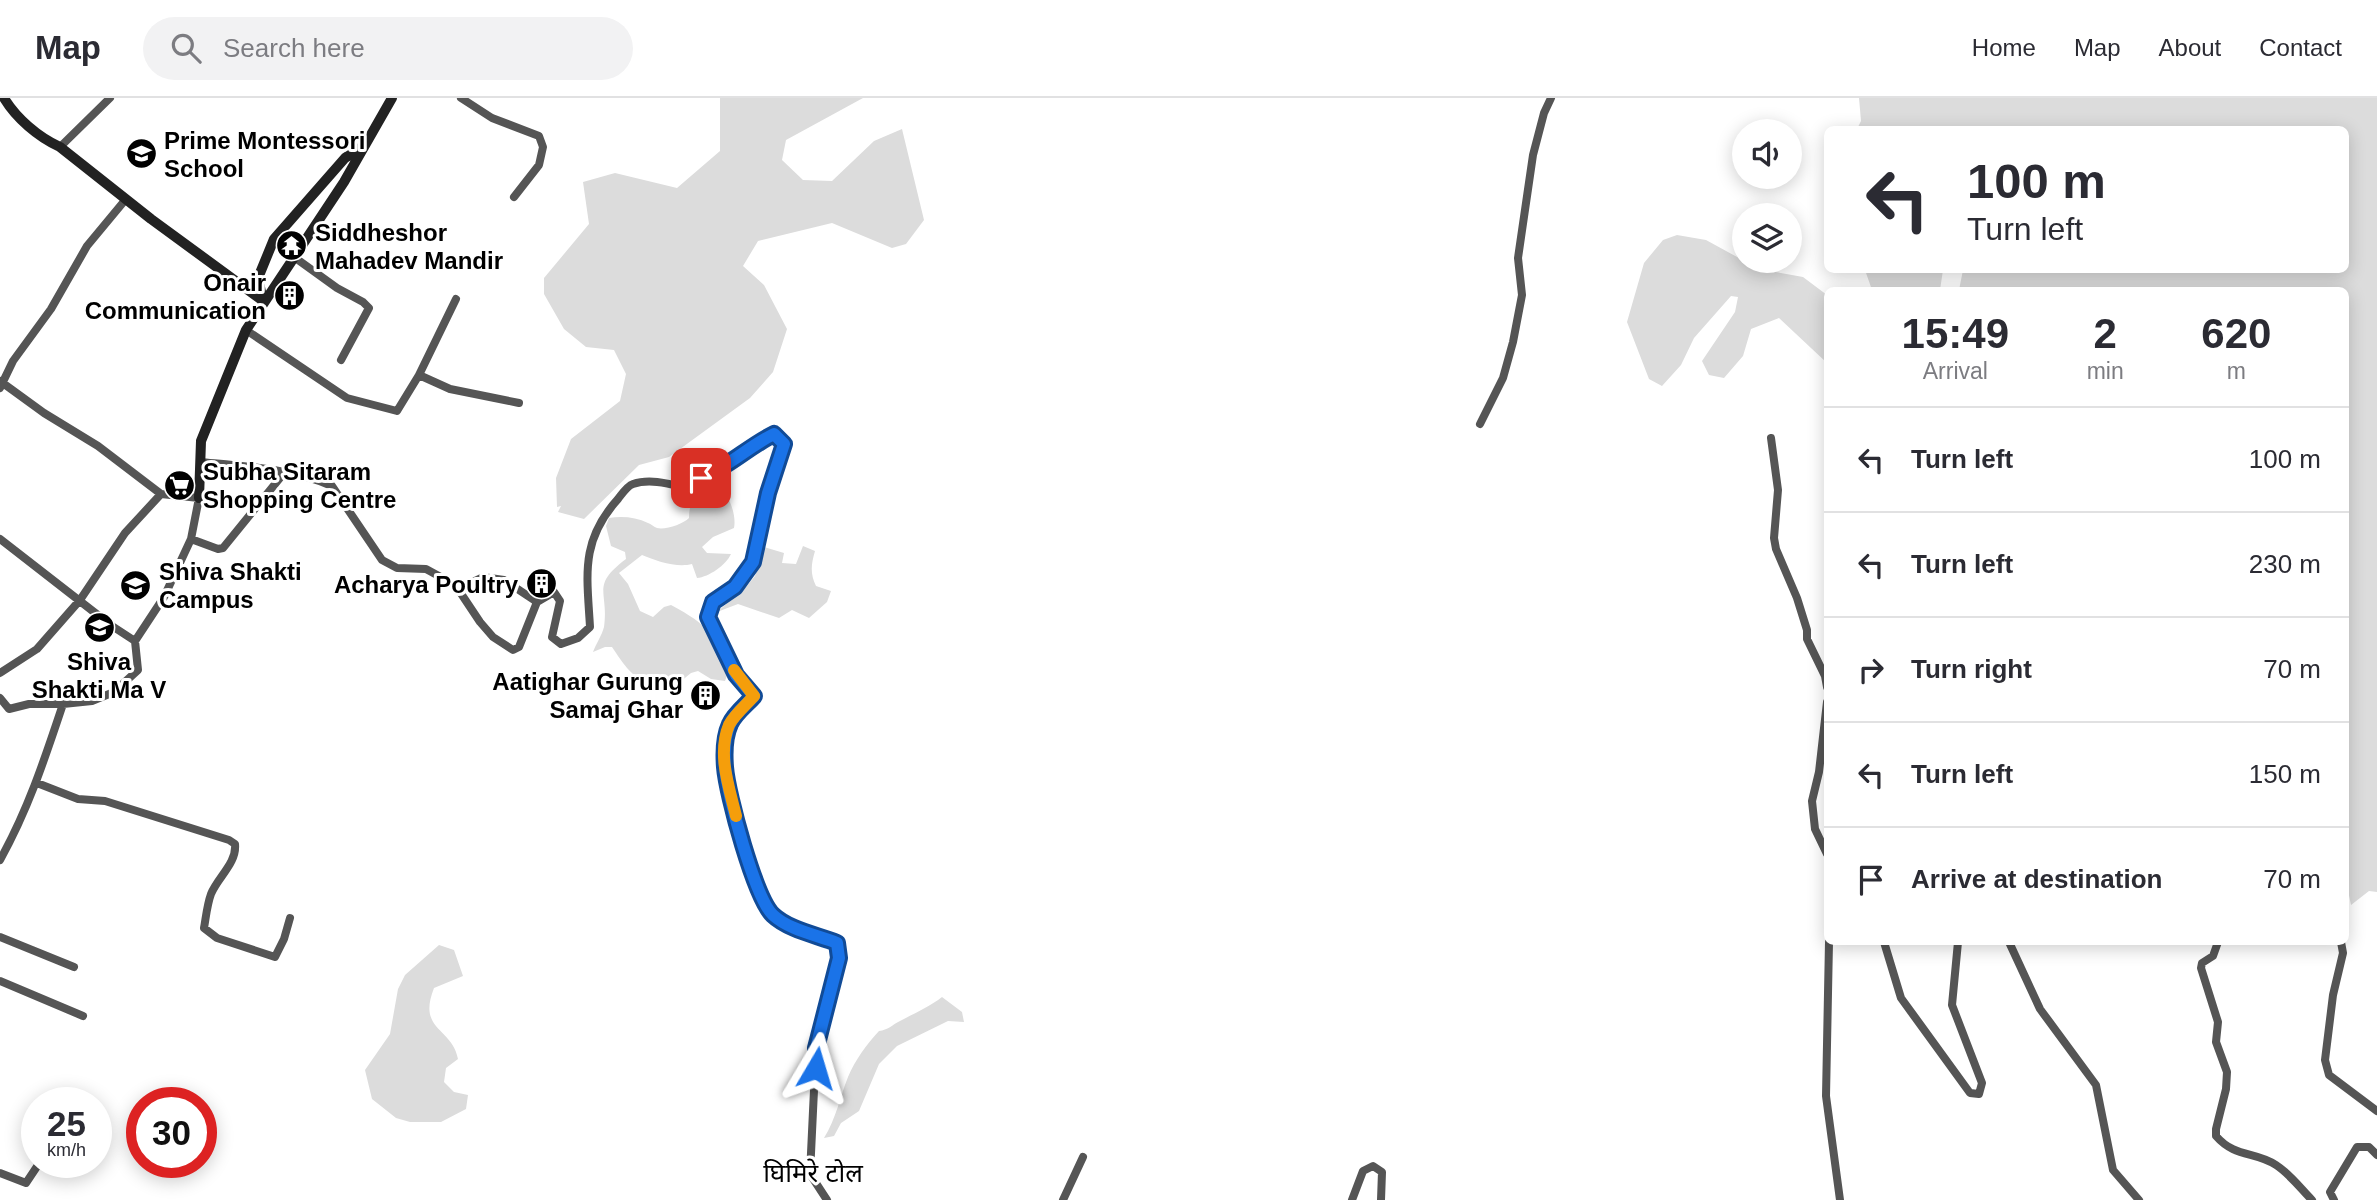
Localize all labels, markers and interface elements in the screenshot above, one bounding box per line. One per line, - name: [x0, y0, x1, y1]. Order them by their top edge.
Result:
- search box: [143, 17, 633, 80]
- text: Map: [35, 29, 101, 66]
- icon: search: [167, 29, 205, 67]
- text: Search here: [223, 33, 365, 63]
- text: Home: [1972, 34, 2036, 61]
- text: Map: [2074, 34, 2121, 61]
- text: About: [2159, 34, 2221, 61]
- text: Contact: [2259, 34, 2342, 61]
- map controls: [1732, 119, 1802, 273]
- button: sound: [1732, 119, 1802, 189]
- place label: Prime Montessori School: [164, 127, 365, 182]
- school or university icon: Prime Montessori School: [124, 137, 158, 171]
- icon: left: [1852, 154, 1943, 245]
- text: 100 m: [1967, 154, 2106, 208]
- button: layers: [1732, 203, 1802, 273]
- text: Turn left: [1967, 211, 2083, 247]
- place label: Siddheshor Mahadev Mandir: [315, 219, 503, 274]
- temple icon: Siddheshor Mahadev Mandir: [275, 229, 309, 263]
- place label: Onair Communication: [85, 269, 266, 324]
- building icon: Onair Communication: [272, 279, 306, 313]
- text: 15:49: [1902, 310, 2009, 357]
- text: 2: [2093, 310, 2117, 357]
- text: 620: [2201, 310, 2271, 357]
- text: Arrival: [1923, 358, 1988, 384]
- text: min: [2087, 358, 2124, 384]
- text: m: [2227, 358, 2246, 384]
- icon: left: [1852, 441, 1890, 479]
- text: Turn left: [1911, 444, 2013, 474]
- text: 100 m: [2249, 444, 2321, 474]
- pin: [671, 448, 731, 508]
- place label: Subha Sitaram Shopping Centre: [203, 458, 396, 513]
- icon: arrive: [682, 459, 720, 497]
- supermarket icon: Subha Sitaram Shopping Centre: [163, 468, 197, 502]
- icon: left: [1852, 546, 1890, 584]
- text: Turn left: [1911, 549, 2013, 579]
- text: 230 m: [2249, 549, 2321, 579]
- place label: Shiva Shakti Campus: [159, 558, 302, 613]
- building icon: Acharya Poultry: [524, 567, 558, 601]
- school or university icon: Shiva Shakti Campus: [119, 568, 153, 602]
- place label: Acharya Poultry: [334, 571, 519, 598]
- school or university icon: Shiva Shakti Ma V: [82, 610, 116, 644]
- place label: Shiva Shakti Ma V: [32, 648, 166, 703]
- icon: right: [1852, 651, 1890, 689]
- text: Turn right: [1911, 654, 2032, 684]
- text: 70 m: [2263, 654, 2321, 684]
- place label: Aatighar Gurung Samaj Ghar: [492, 668, 683, 723]
- building icon: Aatighar Gurung Samaj Ghar: [689, 678, 723, 712]
- icon: left: [1852, 756, 1890, 794]
- text: Turn left: [1911, 759, 2013, 789]
- text: 150 m: [2249, 759, 2321, 789]
- icon: arrive: [1852, 861, 1890, 899]
- text: Arrive at destination: [1911, 864, 2162, 894]
- text: 70 m: [2263, 864, 2321, 894]
- position arrow: [779, 1031, 853, 1105]
- speed limit sign: 30: [126, 1087, 217, 1178]
- text: 25: [47, 1104, 86, 1143]
- text: km/h: [47, 1140, 86, 1160]
- district label: घिमिरे टोल: [763, 1158, 863, 1188]

